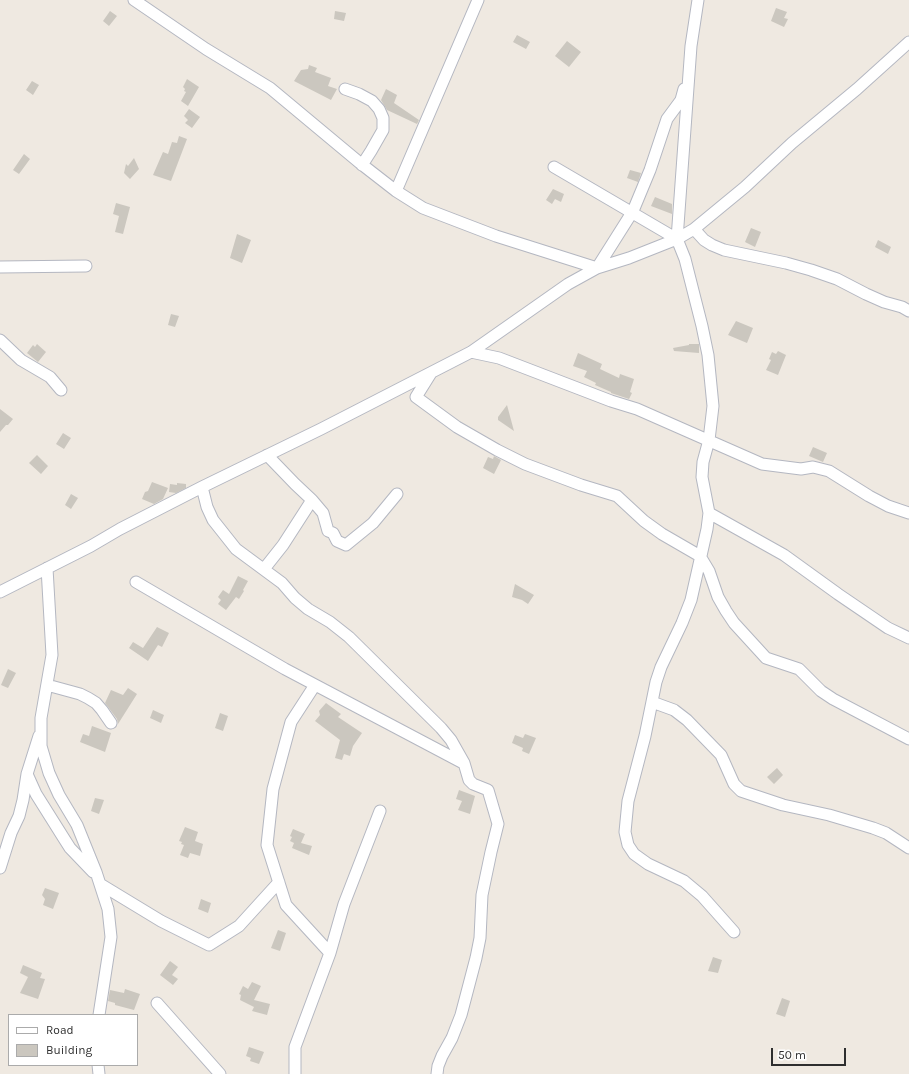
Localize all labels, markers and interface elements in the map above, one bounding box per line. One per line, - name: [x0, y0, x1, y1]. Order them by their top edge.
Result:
- legend: [8, 1014, 138, 1066]
- text: Road: [46, 1023, 74, 1037]
- scale bar: [773, 1040, 848, 1066]
- text: Building: [46, 1043, 92, 1057]
- text: 50 m: [778, 1048, 806, 1062]

